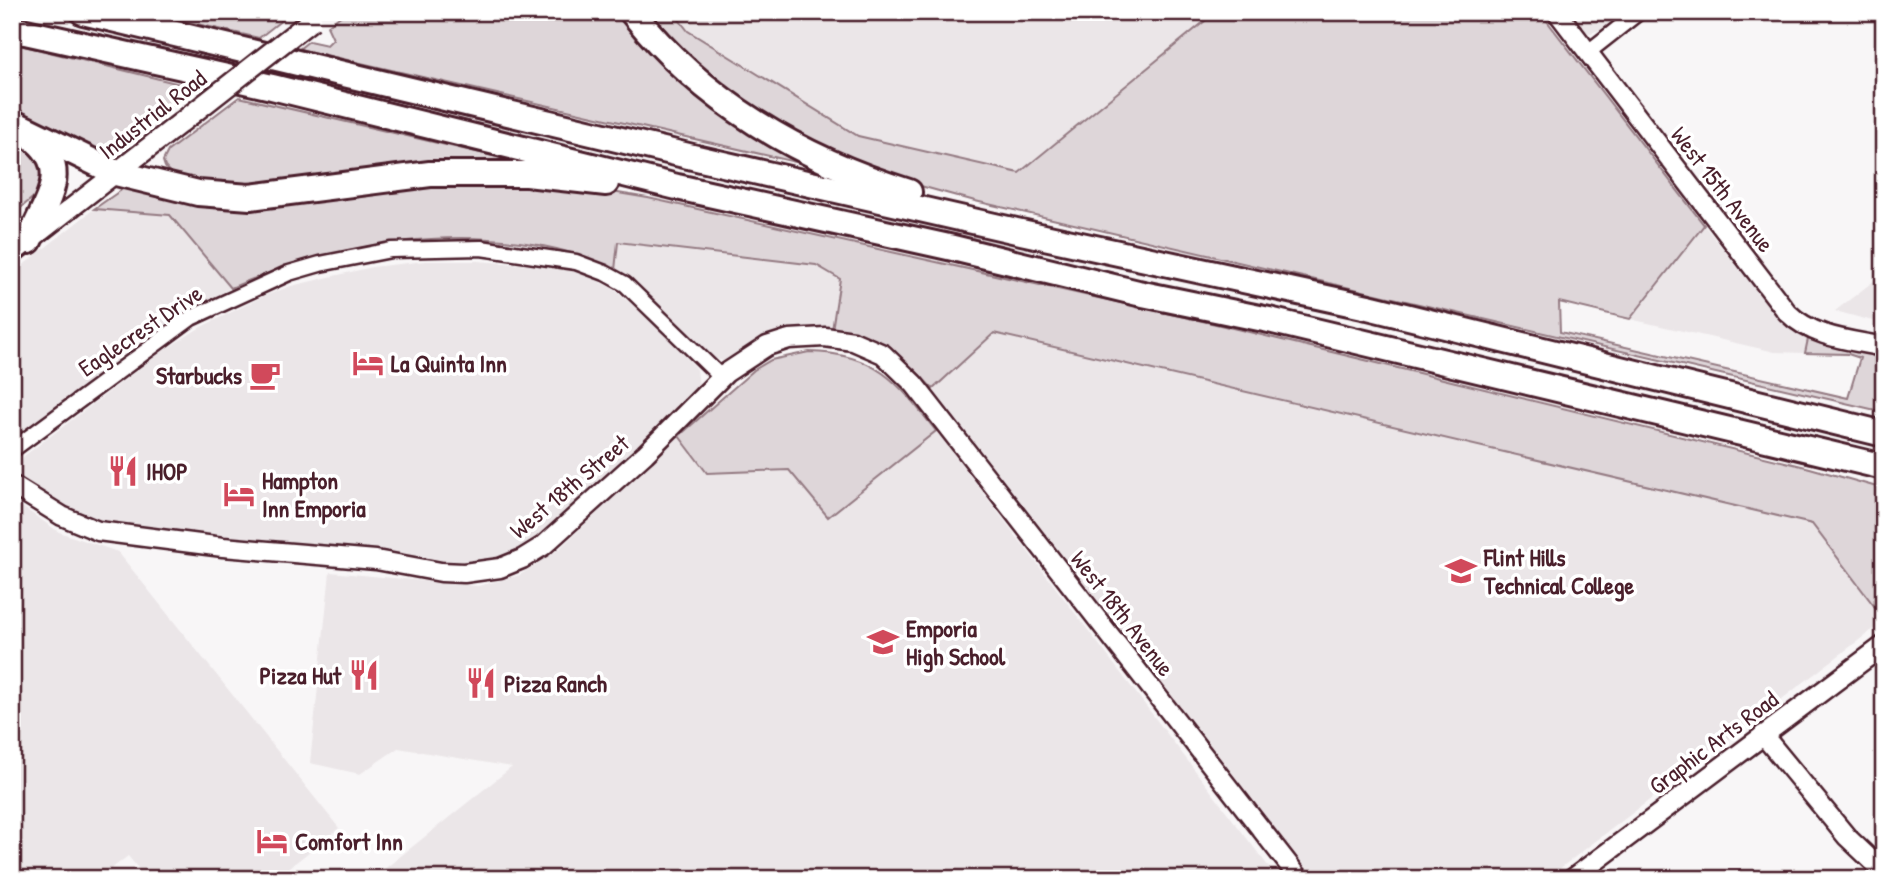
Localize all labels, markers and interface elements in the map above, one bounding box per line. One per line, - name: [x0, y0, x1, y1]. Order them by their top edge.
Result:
- street label: Industrial Road: [92, 62, 212, 166]
- street label: West 15th Avenue: [1664, 120, 1782, 259]
- street label: Eaglecrest Drive: [72, 277, 209, 383]
- hotel icon: La Quinta Inn: [351, 346, 385, 380]
- place label: La Quinta Inn: [391, 347, 507, 379]
- cafe icon: Starbucks: [248, 358, 282, 392]
- place label: Starbucks: [156, 359, 242, 391]
- street label: West 18th Street: [503, 426, 636, 545]
- restaurant icon: IHOP: [106, 454, 140, 488]
- place label: IHOP: [146, 455, 188, 487]
- place label: Hampton Inn Emporia: [262, 464, 366, 525]
- hotel icon: Hampton Inn Emporia: [222, 477, 256, 511]
- place label: Flint Hills Technical College: [1483, 541, 1634, 602]
- street label: West 18th Avenue: [1064, 544, 1182, 683]
- school or university icon: Flint Hills Technical College: [1444, 554, 1478, 588]
- place label: Emporia High School: [906, 612, 1006, 673]
- school or university icon: Emporia High School: [866, 625, 900, 659]
- restaurant icon: Pizza Hut: [347, 658, 381, 692]
- place label: Pizza Hut: [260, 659, 342, 691]
- restaurant icon: Pizza Ranch: [464, 666, 498, 700]
- place label: Pizza Ranch: [504, 667, 607, 699]
- street label: Graphic Arts Road: [1642, 683, 1784, 801]
- hotel icon: Comfort Inn: [255, 824, 289, 858]
- place label: Comfort Inn: [295, 825, 403, 857]

